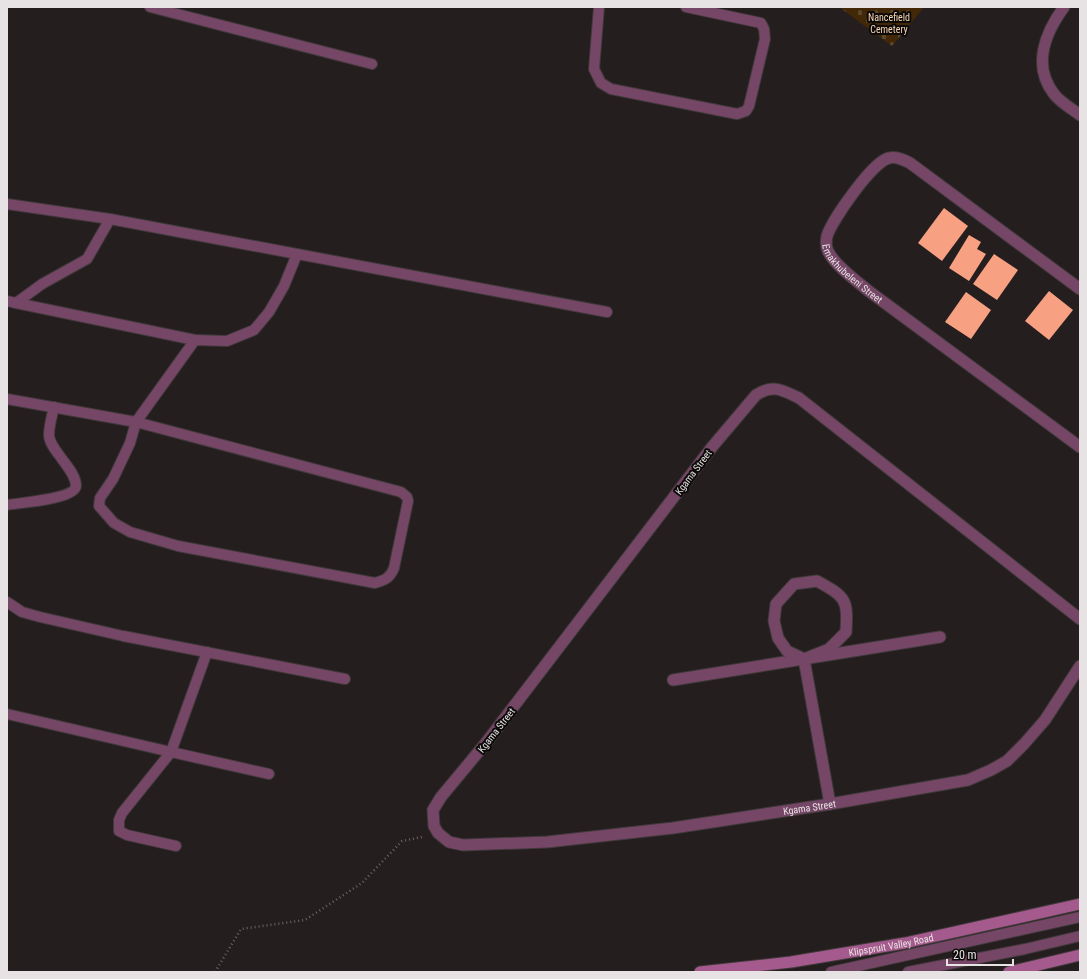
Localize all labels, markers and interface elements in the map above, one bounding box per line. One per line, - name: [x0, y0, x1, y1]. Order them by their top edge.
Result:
- park label: Nancefield Cemetery: [868, 12, 910, 35]
- street label: Emakhubeleni Street: [820, 243, 885, 305]
- street label: Kgama Street: [673, 448, 714, 497]
- street label: Kgama Street: [476, 706, 517, 755]
- street label: Kgama Street: [782, 798, 837, 817]
- street label: Klipspruit Valley Road: [848, 932, 934, 958]
- scale bar: [947, 941, 1013, 967]
- text: 20 m: [953, 948, 977, 962]

